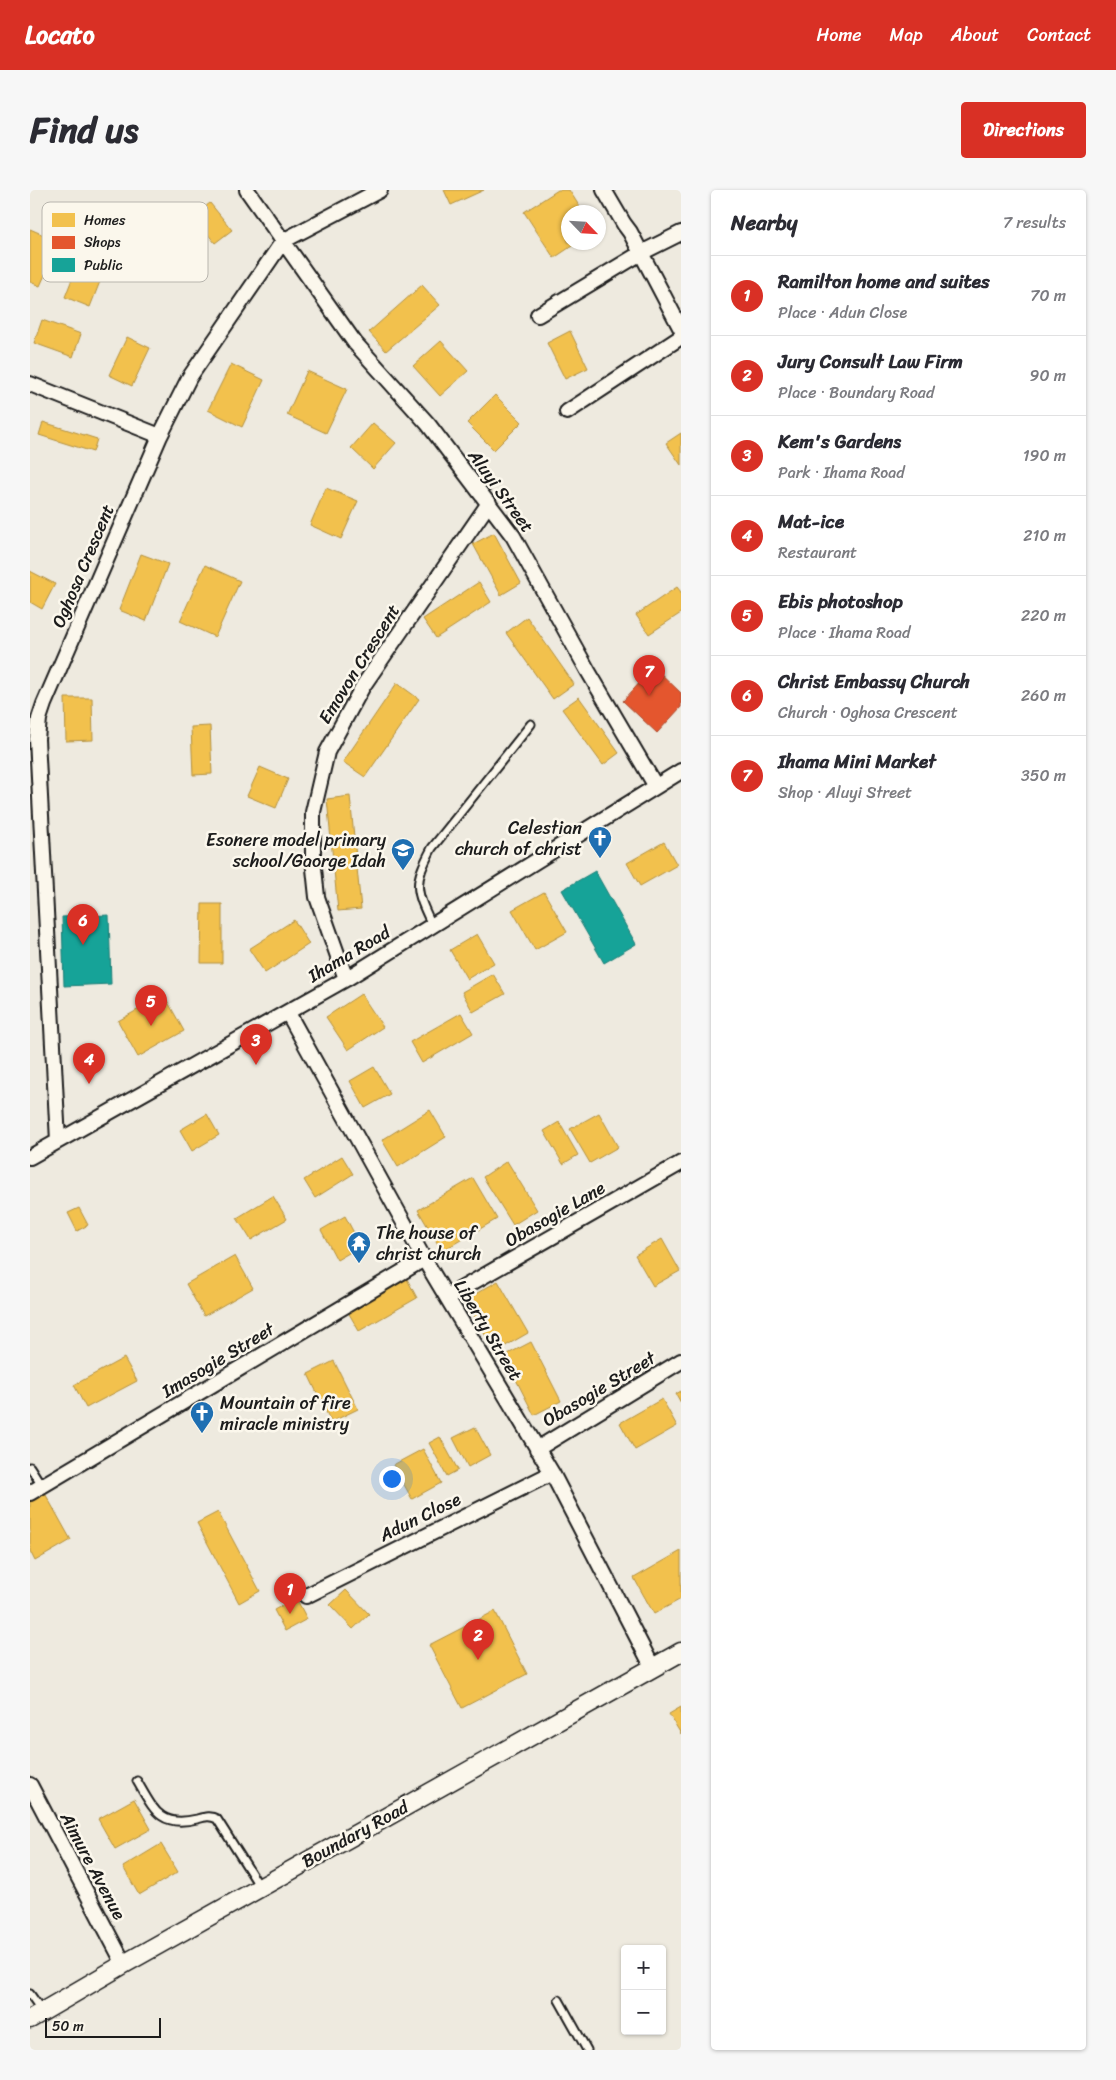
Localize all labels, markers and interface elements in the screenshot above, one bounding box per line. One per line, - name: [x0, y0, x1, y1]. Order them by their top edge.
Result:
- text: Locato: [25, 14, 95, 56]
- text: Home: [817, 19, 862, 51]
- text: Map: [890, 19, 923, 51]
- text: About: [951, 19, 999, 51]
- text: Contact: [1027, 19, 1091, 51]
- text: Find us: [30, 99, 138, 161]
- button: Directions: [961, 102, 1086, 158]
- legend: [42, 202, 208, 282]
- text: Nearby: [731, 204, 797, 242]
- north arrow: [561, 205, 606, 250]
- text: Homes: [84, 208, 126, 233]
- text: 7 results: [1003, 208, 1066, 237]
- text: Shops: [84, 230, 121, 255]
- text: Public: [84, 253, 123, 278]
- text: Ramilton home and suites: [778, 265, 990, 298]
- text: 1: [744, 281, 750, 310]
- text: 70 m: [1030, 281, 1066, 310]
- text: Place · Adun Close: [778, 298, 907, 327]
- text: Jury Consult Law Firm: [778, 345, 963, 378]
- text: 2: [742, 361, 752, 390]
- text: 90 m: [1030, 361, 1066, 390]
- text: Place · Boundary Road: [778, 378, 934, 407]
- text: Kem's Gardens: [778, 425, 901, 458]
- street label: Aluyi Street: [459, 441, 543, 540]
- text: 3: [743, 441, 751, 470]
- text: 190 m: [1023, 441, 1066, 470]
- text: Park · Ihama Road: [778, 458, 905, 487]
- street label: Oghosa Crescent: [43, 499, 124, 633]
- text: Mat-ice: [778, 505, 844, 538]
- text: 4: [742, 521, 752, 550]
- text: 210 m: [1023, 521, 1066, 550]
- text: Restaurant: [778, 538, 857, 567]
- text: Ebis photoshop: [778, 585, 903, 618]
- street label: Emovon Crescent: [309, 598, 409, 730]
- text: 5: [742, 601, 752, 630]
- text: 220 m: [1021, 601, 1066, 630]
- text: Place · Ihama Road: [778, 618, 910, 647]
- pin: 7: [633, 655, 665, 696]
- text: Christ Embassy Church: [778, 665, 970, 698]
- text: 6: [742, 681, 752, 710]
- text: 260 m: [1021, 681, 1066, 710]
- text: Church · Oghosa Crescent: [778, 698, 958, 727]
- text: Ihama Mini Market: [778, 745, 936, 778]
- text: 7: [742, 761, 752, 790]
- text: 350 m: [1021, 761, 1066, 790]
- text: Shop · Aluyi Street: [778, 778, 912, 807]
- place label: Celestian church of christ: [455, 812, 582, 865]
- place label: Esonere model primary school/Gaorge Idah: [206, 824, 387, 877]
- church icon: Celestian church of christ: [587, 825, 613, 859]
- school or university icon: Esonere model primary school/Gaorge Idah: [390, 837, 416, 871]
- pin: 6: [67, 904, 99, 945]
- street label: Ihama Road: [301, 916, 398, 992]
- pin: 5: [135, 985, 167, 1026]
- pin: 3: [240, 1024, 272, 1065]
- pin: 4: [73, 1043, 105, 1084]
- street label: Obasogie Lane: [499, 1172, 612, 1256]
- place label: The house of christ church: [376, 1217, 481, 1270]
- temple icon: The house of christ church: [346, 1230, 372, 1264]
- street label: Liberty Street: [445, 1273, 531, 1387]
- street label: Imasogie Street: [154, 1313, 281, 1407]
- street label: Obasogie Street: [536, 1342, 663, 1436]
- place label: Mountain of fire miracle ministry: [220, 1387, 351, 1440]
- church icon: Mountain of fire miracle ministry: [189, 1400, 215, 1434]
- your location: [379, 1466, 405, 1492]
- street label: Adun Close: [373, 1483, 467, 1551]
- pin: 1: [274, 1573, 306, 1614]
- pin: 2: [462, 1619, 494, 1660]
- street label: Boundary Road: [295, 1791, 416, 1877]
- street label: Aimure Avenue: [51, 1805, 135, 1926]
- map controls: [621, 1945, 666, 2035]
- button: +: [621, 1945, 666, 1990]
- button: −: [621, 1990, 666, 2035]
- text: 50 m: [52, 2014, 84, 2039]
- scale bar: [45, 2015, 161, 2038]

